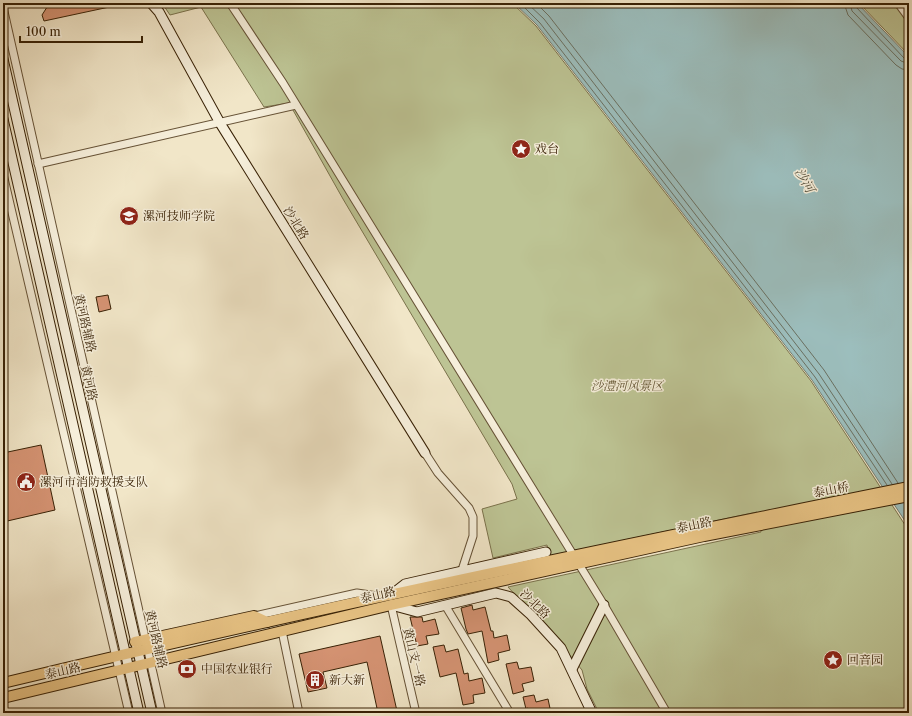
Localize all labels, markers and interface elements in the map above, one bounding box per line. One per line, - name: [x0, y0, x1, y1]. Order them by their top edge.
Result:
- scale bar: [20, 18, 142, 44]
- text: 100 m: [26, 24, 61, 39]
- place icon: 戏台: [510, 138, 532, 160]
- place label: 戏台: [535, 141, 559, 156]
- water label: 沙河: [792, 165, 819, 197]
- street label: 沙北路: [281, 203, 312, 242]
- school or university icon: 漯河技师学院: [118, 205, 140, 227]
- place label: 漯河技师学院: [143, 208, 215, 223]
- street label: 黄河路辅路: [71, 292, 100, 354]
- street label: 黄河路: [78, 364, 101, 402]
- park label: 沙澧河风景区: [591, 378, 665, 393]
- public building icon: 漯河市消防救援支队: [15, 471, 37, 493]
- place label: 漯河市消防救援支队: [40, 474, 148, 489]
- street label: 泰山桥: [812, 479, 850, 500]
- street label: 泰山路: [675, 513, 713, 536]
- street label: 泰山路: [359, 583, 397, 606]
- street label: 沙北路: [517, 586, 554, 622]
- street label: 黄河路辅路: [142, 608, 171, 670]
- street label: 黄山支一路: [400, 626, 429, 688]
- place icon: 回音园: [822, 649, 844, 671]
- place label: 回音园: [847, 652, 883, 667]
- bank icon: 中国农业银行: [176, 658, 198, 680]
- street label: 泰山路: [44, 659, 82, 682]
- place label: 中国农业银行: [201, 661, 273, 676]
- building icon: 新大新: [304, 669, 326, 691]
- place label: 新大新: [329, 672, 365, 687]

